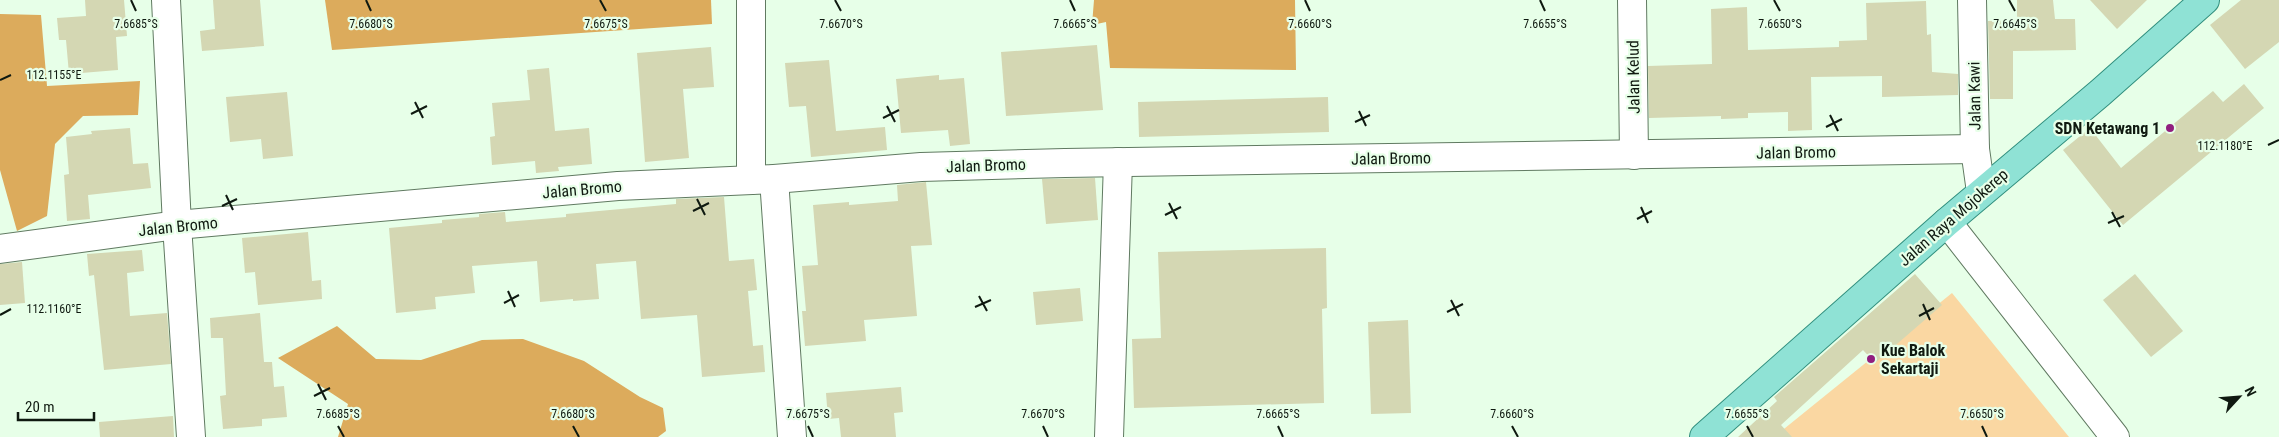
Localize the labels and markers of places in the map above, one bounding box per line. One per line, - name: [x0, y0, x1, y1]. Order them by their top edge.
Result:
- place label: SDN Ketawang 1: [2055, 119, 2160, 138]
- marker: SDN Ketawang 1: [2164, 122, 2176, 134]
- place label: Kue Balok Sekartaji: [1881, 341, 1945, 378]
- marker: Kue Balok Sekartaji: [1865, 353, 1877, 365]

